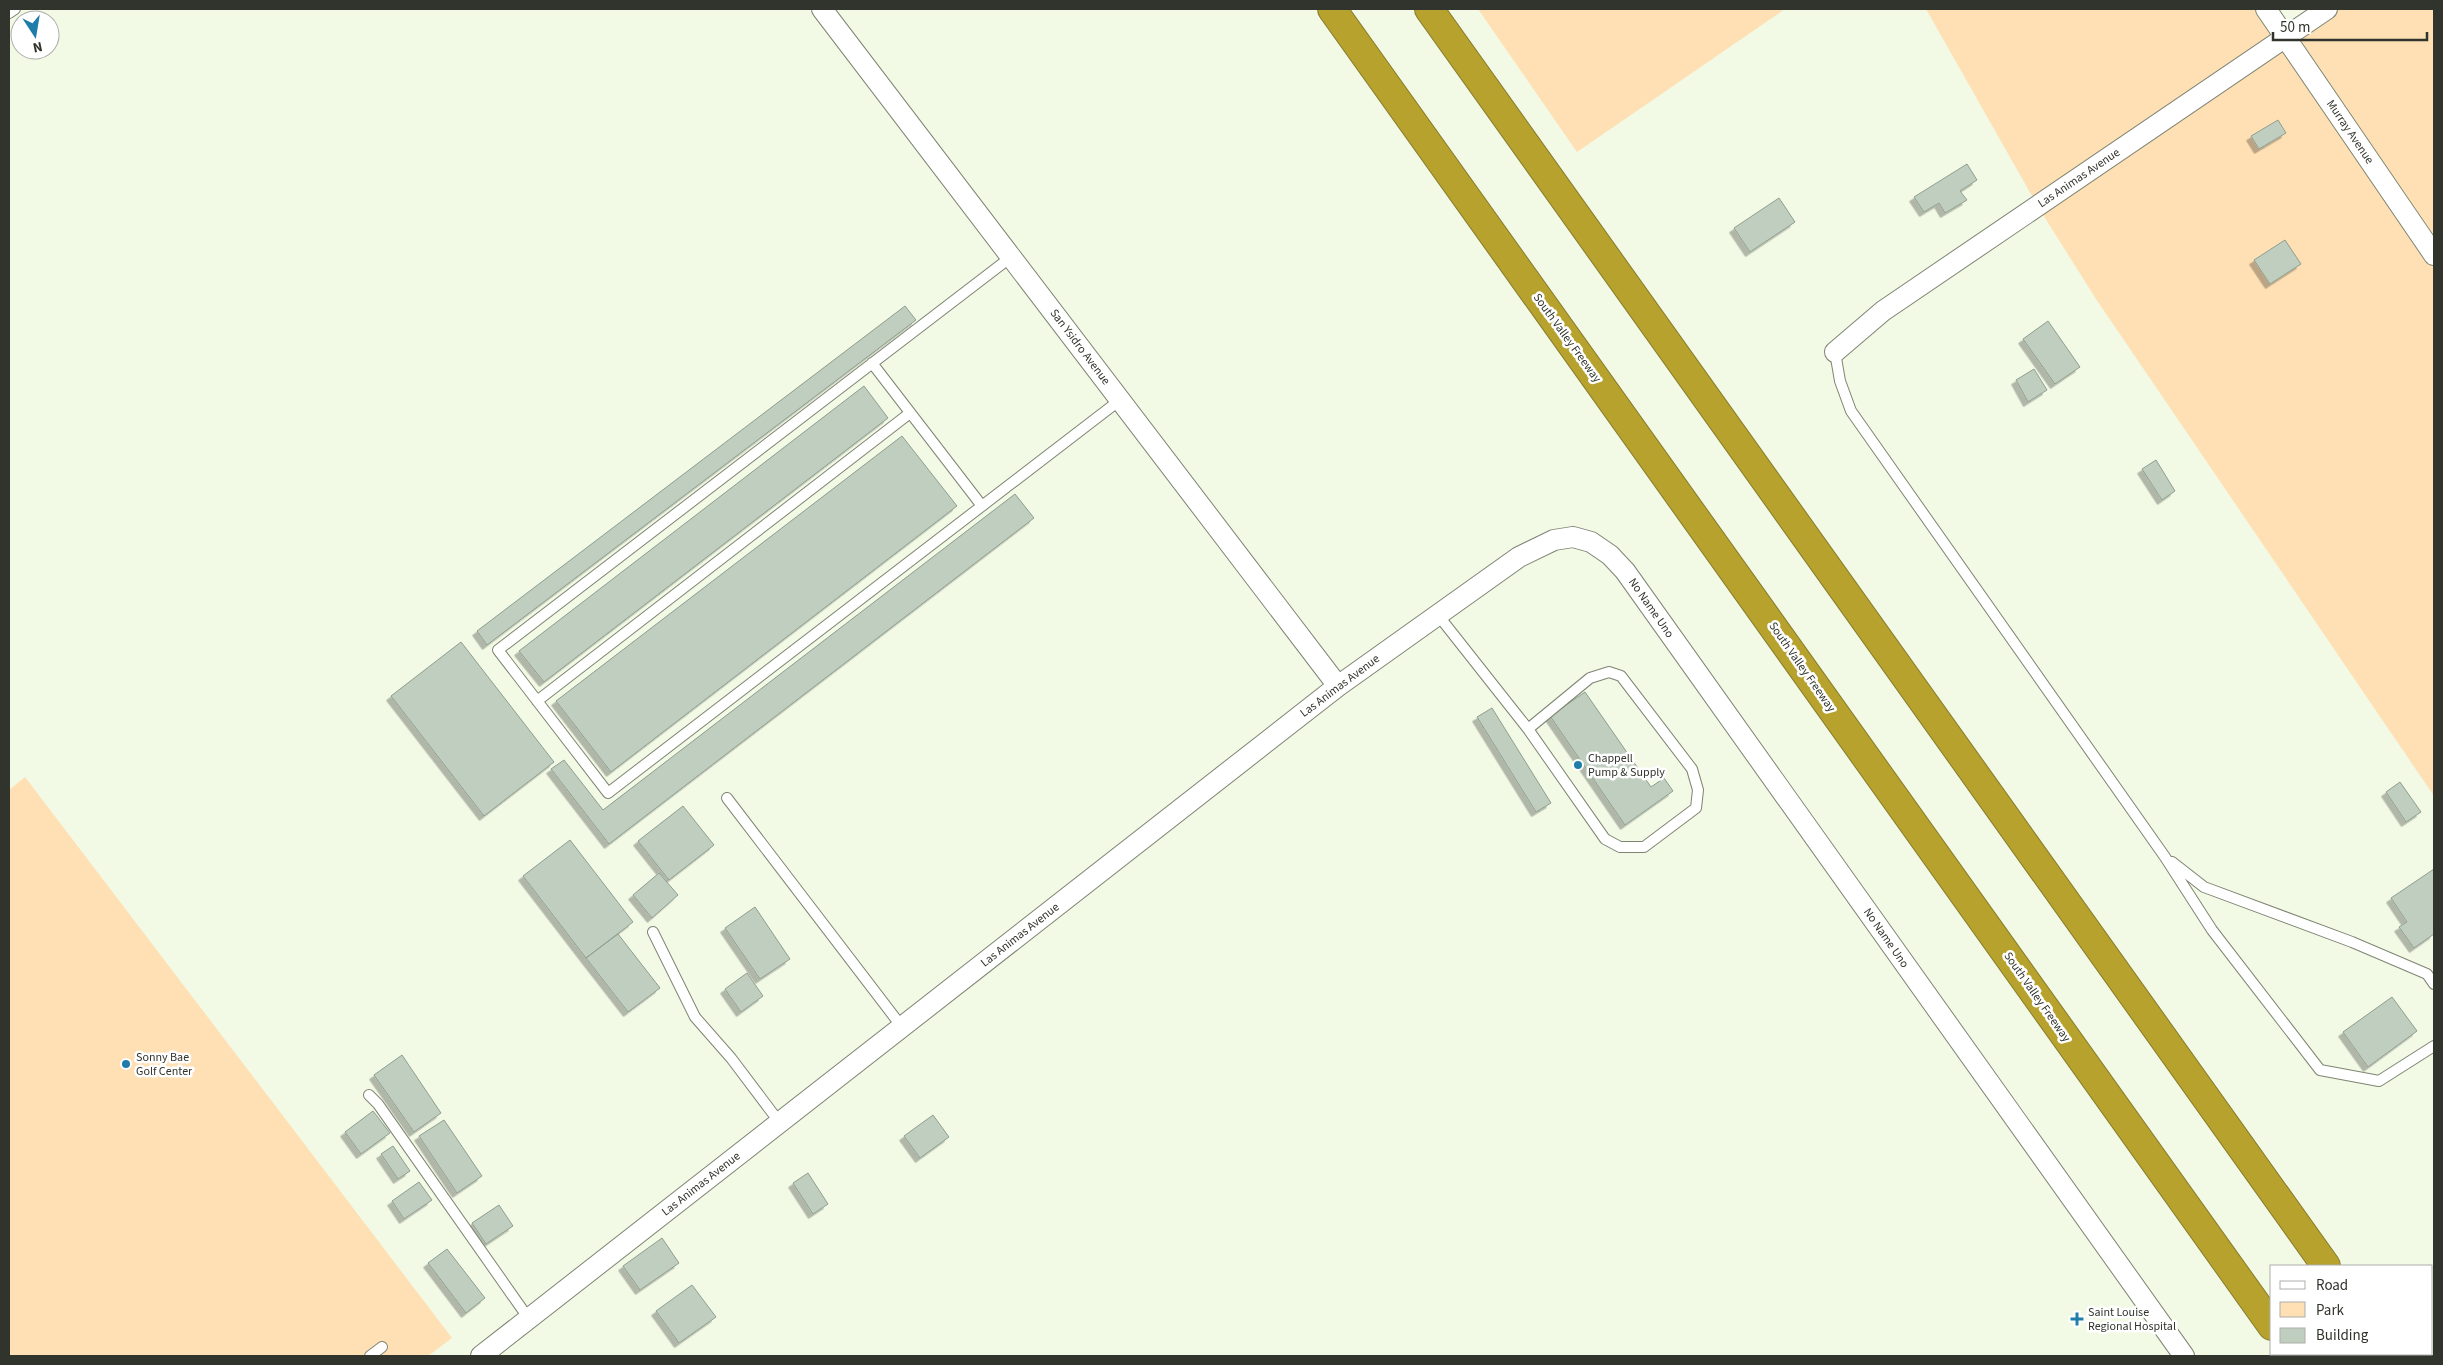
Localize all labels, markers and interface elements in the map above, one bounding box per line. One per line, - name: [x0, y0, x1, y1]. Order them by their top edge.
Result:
- north arrow: [10, 10, 60, 60]
- scale bar: [2273, 10, 2427, 42]
- text: 50 m: [2280, 17, 2310, 38]
- text: N: [31, 36, 44, 57]
- street label: Murray Avenue: [2322, 96, 2378, 168]
- street label: Las Animas Avenue: [2035, 144, 2123, 212]
- street label: South Valley Freeway: [1529, 290, 1605, 386]
- street label: San Ysidro Avenue: [1046, 305, 1114, 389]
- street label: No Name Uno: [1624, 575, 1678, 641]
- street label: South Valley Freeway: [1765, 619, 1840, 716]
- street label: Las Animas Avenue: [1297, 650, 1383, 722]
- place label: Chappell Pump & Supply: [1588, 750, 1665, 781]
- marker: Chappell Pump & Supply: [1572, 759, 1584, 771]
- street label: Las Animas Avenue: [977, 899, 1063, 971]
- street label: No Name Uno: [1859, 905, 1913, 971]
- street label: South Valley Freeway: [2000, 949, 2075, 1046]
- place label: Sonny Bae Golf Center: [136, 1049, 193, 1080]
- marker: Sonny Bae Golf Center: [120, 1058, 132, 1070]
- street label: Las Animas Avenue: [658, 1148, 744, 1220]
- legend: [2270, 1265, 2433, 1355]
- text: Road: [2316, 1275, 2348, 1296]
- text: Park: [2316, 1300, 2345, 1321]
- place label: Saint Louise Regional Hospital: [2088, 1304, 2176, 1335]
- marker: Saint Louise Regional Hospital: [2070, 1312, 2084, 1326]
- text: Building: [2316, 1325, 2369, 1346]

